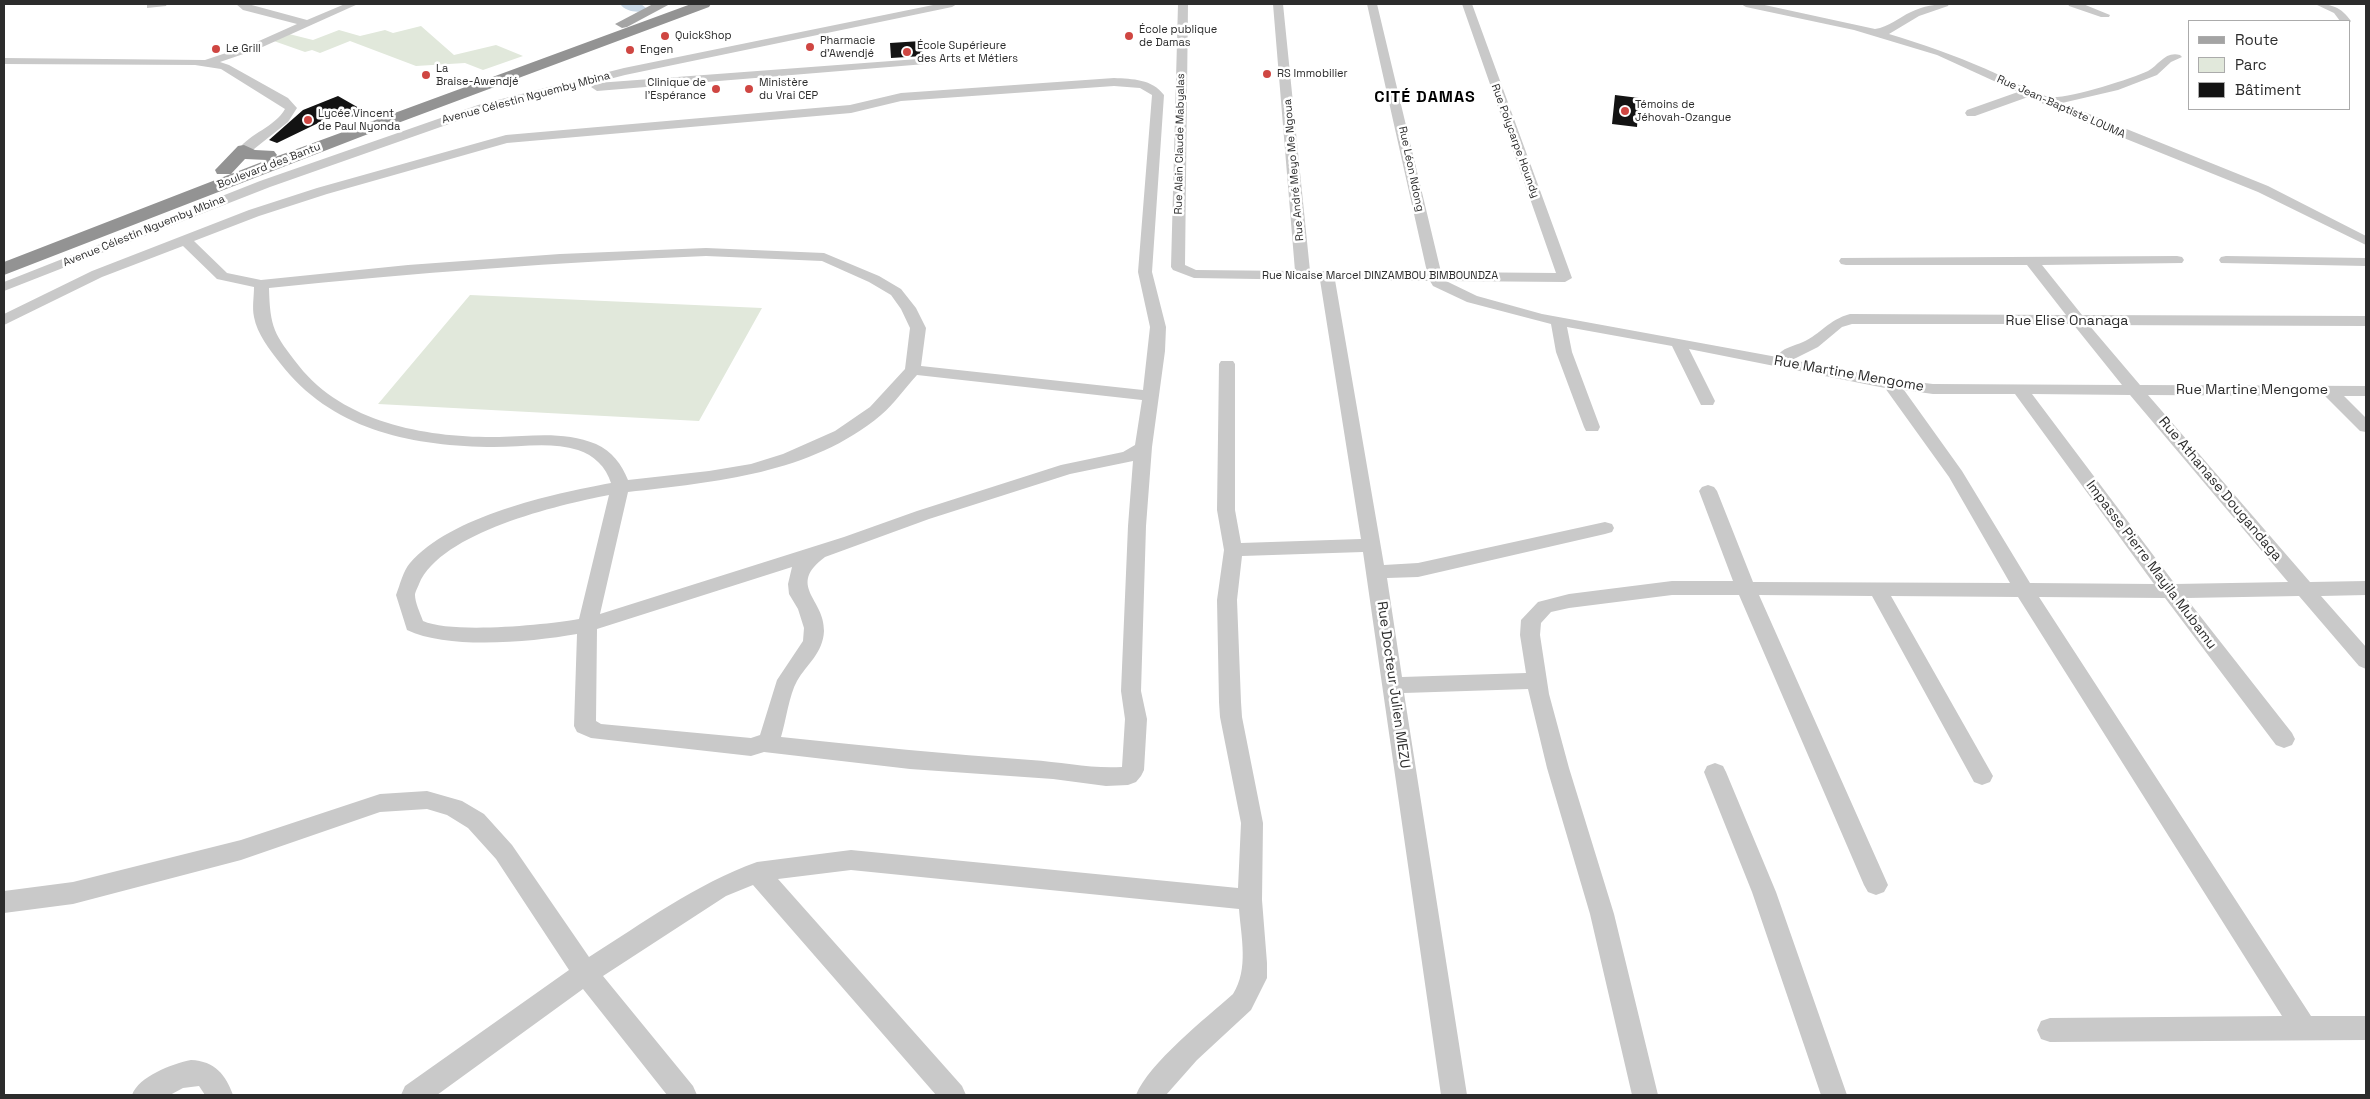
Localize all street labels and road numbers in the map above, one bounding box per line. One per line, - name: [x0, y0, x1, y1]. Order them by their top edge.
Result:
- street label: Avenue Célestin Nguemby Mbina: [440, 69, 612, 127]
- street label: Rue Alain Claude Mabyalas: [1172, 73, 1188, 215]
- street label: Rue Jean-Baptiste LOUMA: [1995, 73, 2127, 141]
- street label: Rue Polycarpe Houndy: [1488, 82, 1542, 200]
- street label: Rue André Meyo Me Ngoua: [1281, 98, 1307, 242]
- street label: Rue Léon Ndong: [1396, 125, 1426, 213]
- street label: Boulevard des Bantu: [215, 140, 323, 192]
- street label: Avenue Célestin Nguemby Mbina: [61, 192, 227, 270]
- street label: Rue Nicaise Marcel DINZAMBOU BIMBOUNDZA: [1262, 269, 1498, 283]
- street label: Rue Elise Onanaga: [2006, 313, 2128, 329]
- street label: Rue Martine Mengome: [1773, 353, 1925, 395]
- street label: Rue Martine Mengome: [2176, 382, 2328, 398]
- street label: Rue Athanase Dougandaga: [2155, 414, 2285, 564]
- street label: Impasse Pierre Mayila Mubamu: [2082, 477, 2220, 653]
- street label: Rue Docteur Julien MEZU: [1373, 600, 1413, 770]

